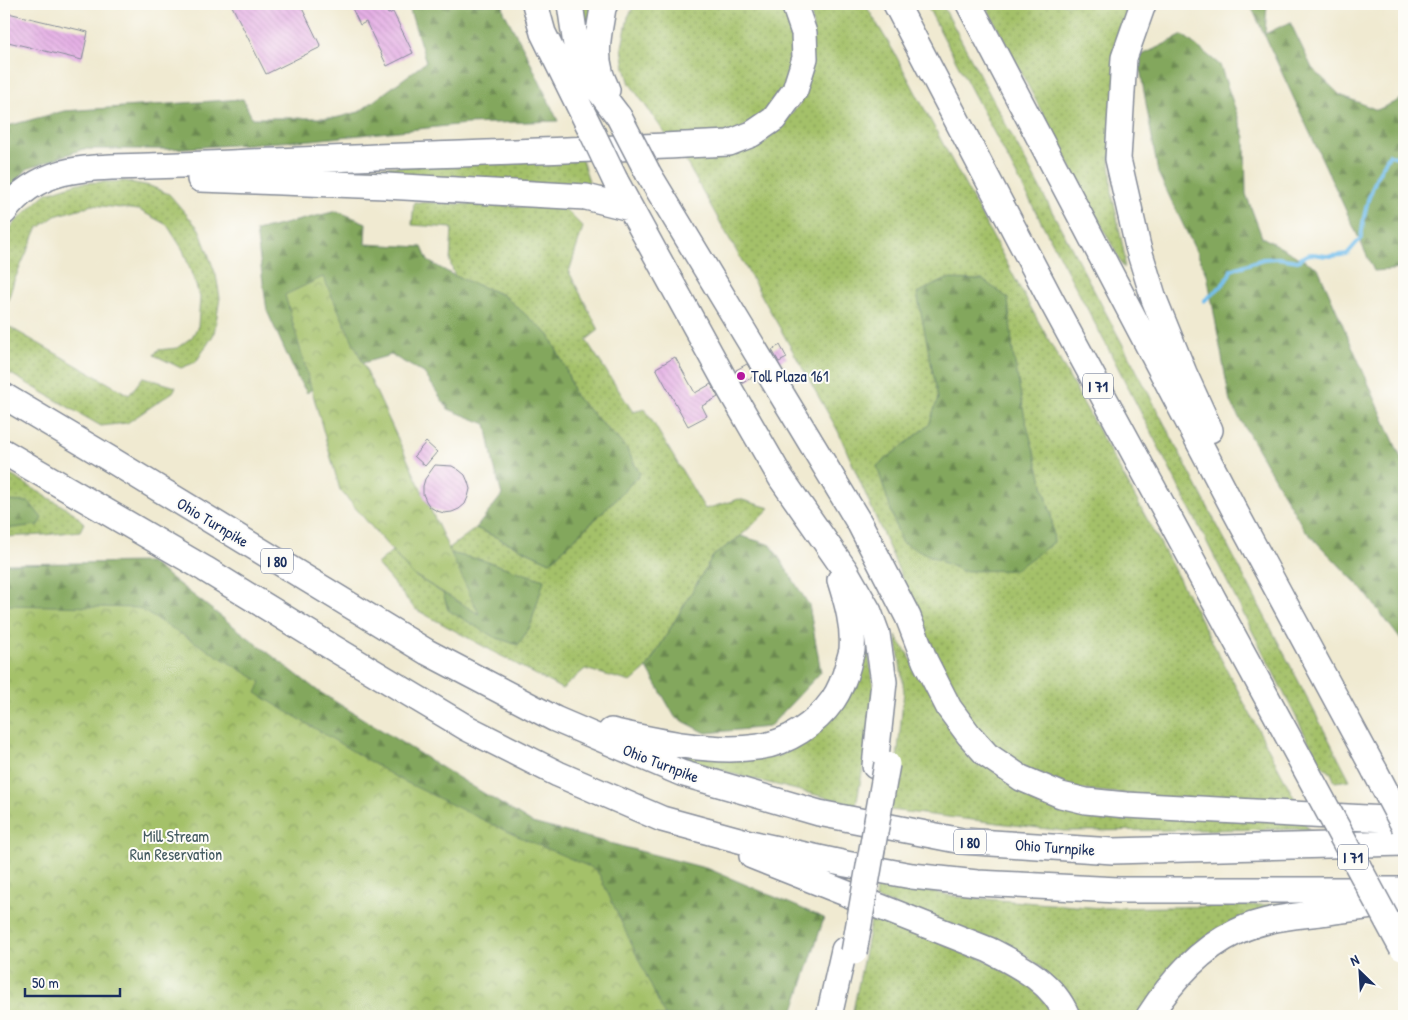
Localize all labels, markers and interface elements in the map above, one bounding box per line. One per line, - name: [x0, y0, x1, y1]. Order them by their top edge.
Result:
- place label: Toll Plaza 161: [751, 365, 829, 387]
- marker: Toll Plaza 161: [735, 370, 747, 382]
- road number: I 71: [1083, 374, 1113, 398]
- street label: Ohio Turnpike: [173, 492, 254, 552]
- road number: I 80: [261, 548, 293, 574]
- street label: Ohio Turnpike: [620, 738, 703, 788]
- park label: Mill Stream Run Reservation: [130, 825, 222, 865]
- road number: I 80: [954, 830, 986, 854]
- street label: Ohio Turnpike: [1014, 833, 1096, 861]
- road number: I 71: [1338, 844, 1368, 870]
- north arrow: [1336, 948, 1386, 998]
- text: N: [1347, 949, 1362, 970]
- scale bar: [25, 965, 120, 997]
- text: 50 m: [32, 972, 59, 993]

